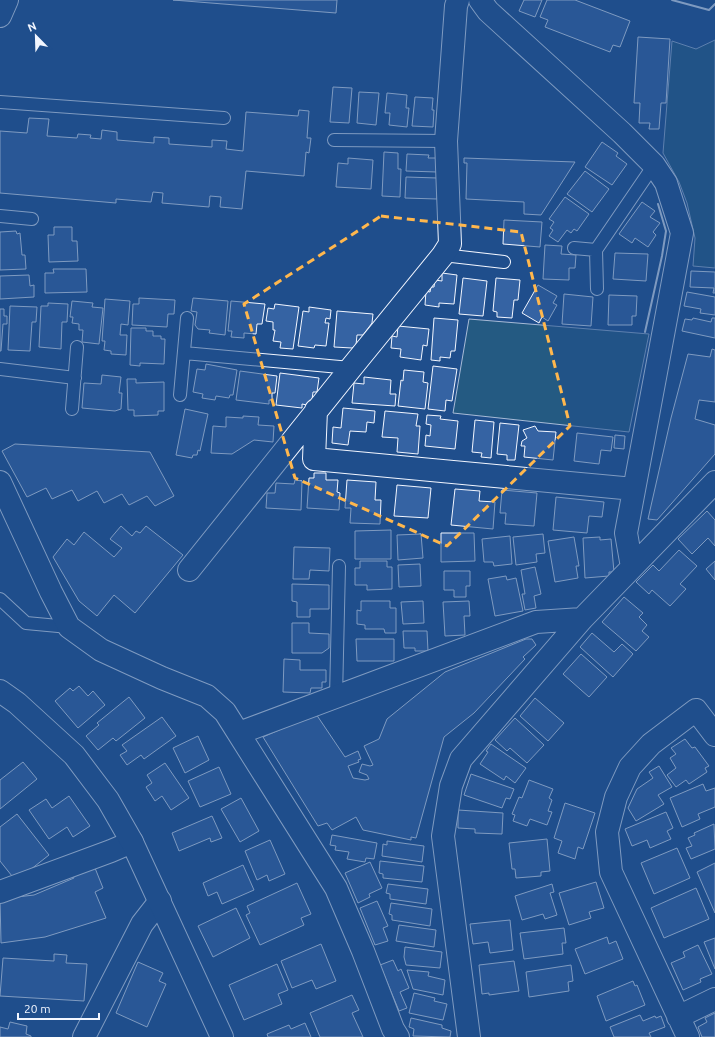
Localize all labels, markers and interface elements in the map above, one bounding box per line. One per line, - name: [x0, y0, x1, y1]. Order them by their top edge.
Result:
- north arrow: [16, 16, 56, 56]
- text: N: [26, 20, 38, 34]
- scale bar: [18, 995, 99, 1021]
- text: 20 m: [24, 1002, 51, 1015]

